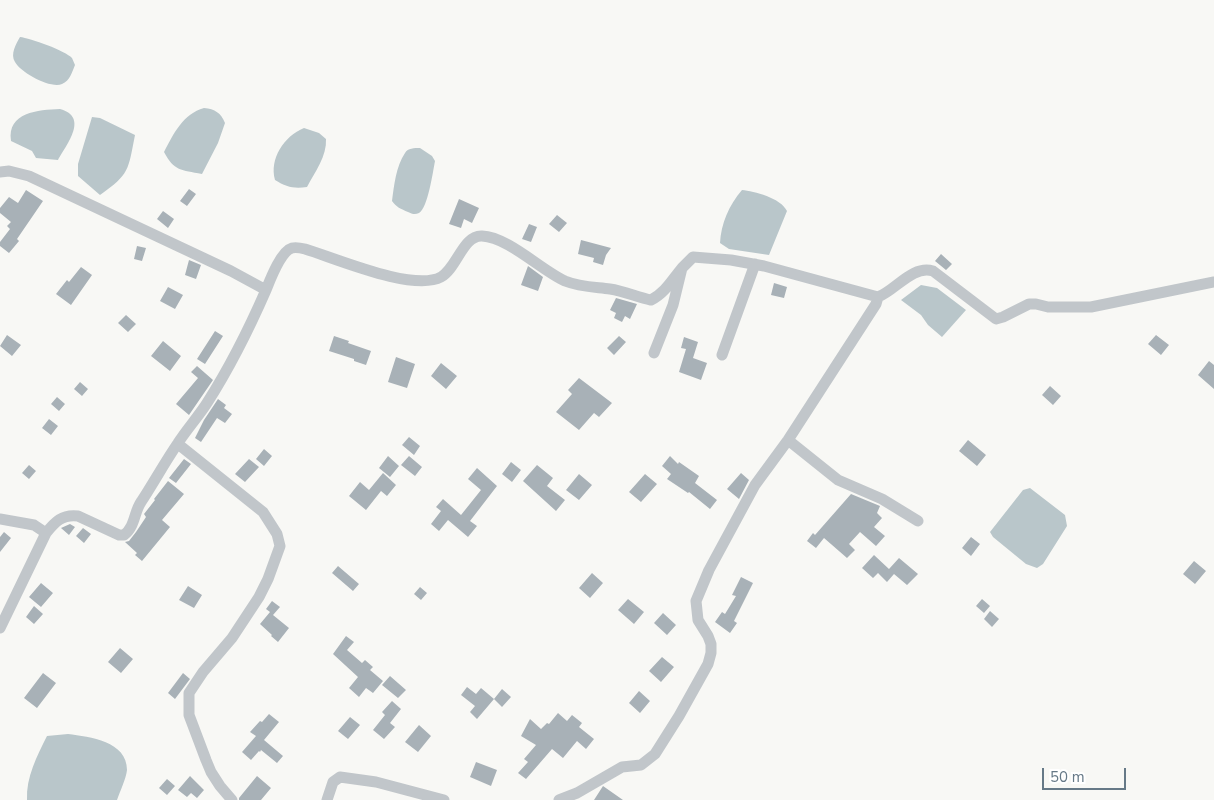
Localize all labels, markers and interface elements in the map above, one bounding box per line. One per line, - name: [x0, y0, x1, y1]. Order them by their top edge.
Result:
- scale bar: [1044, 758, 1128, 790]
- text: 50 m: [1050, 767, 1085, 787]

